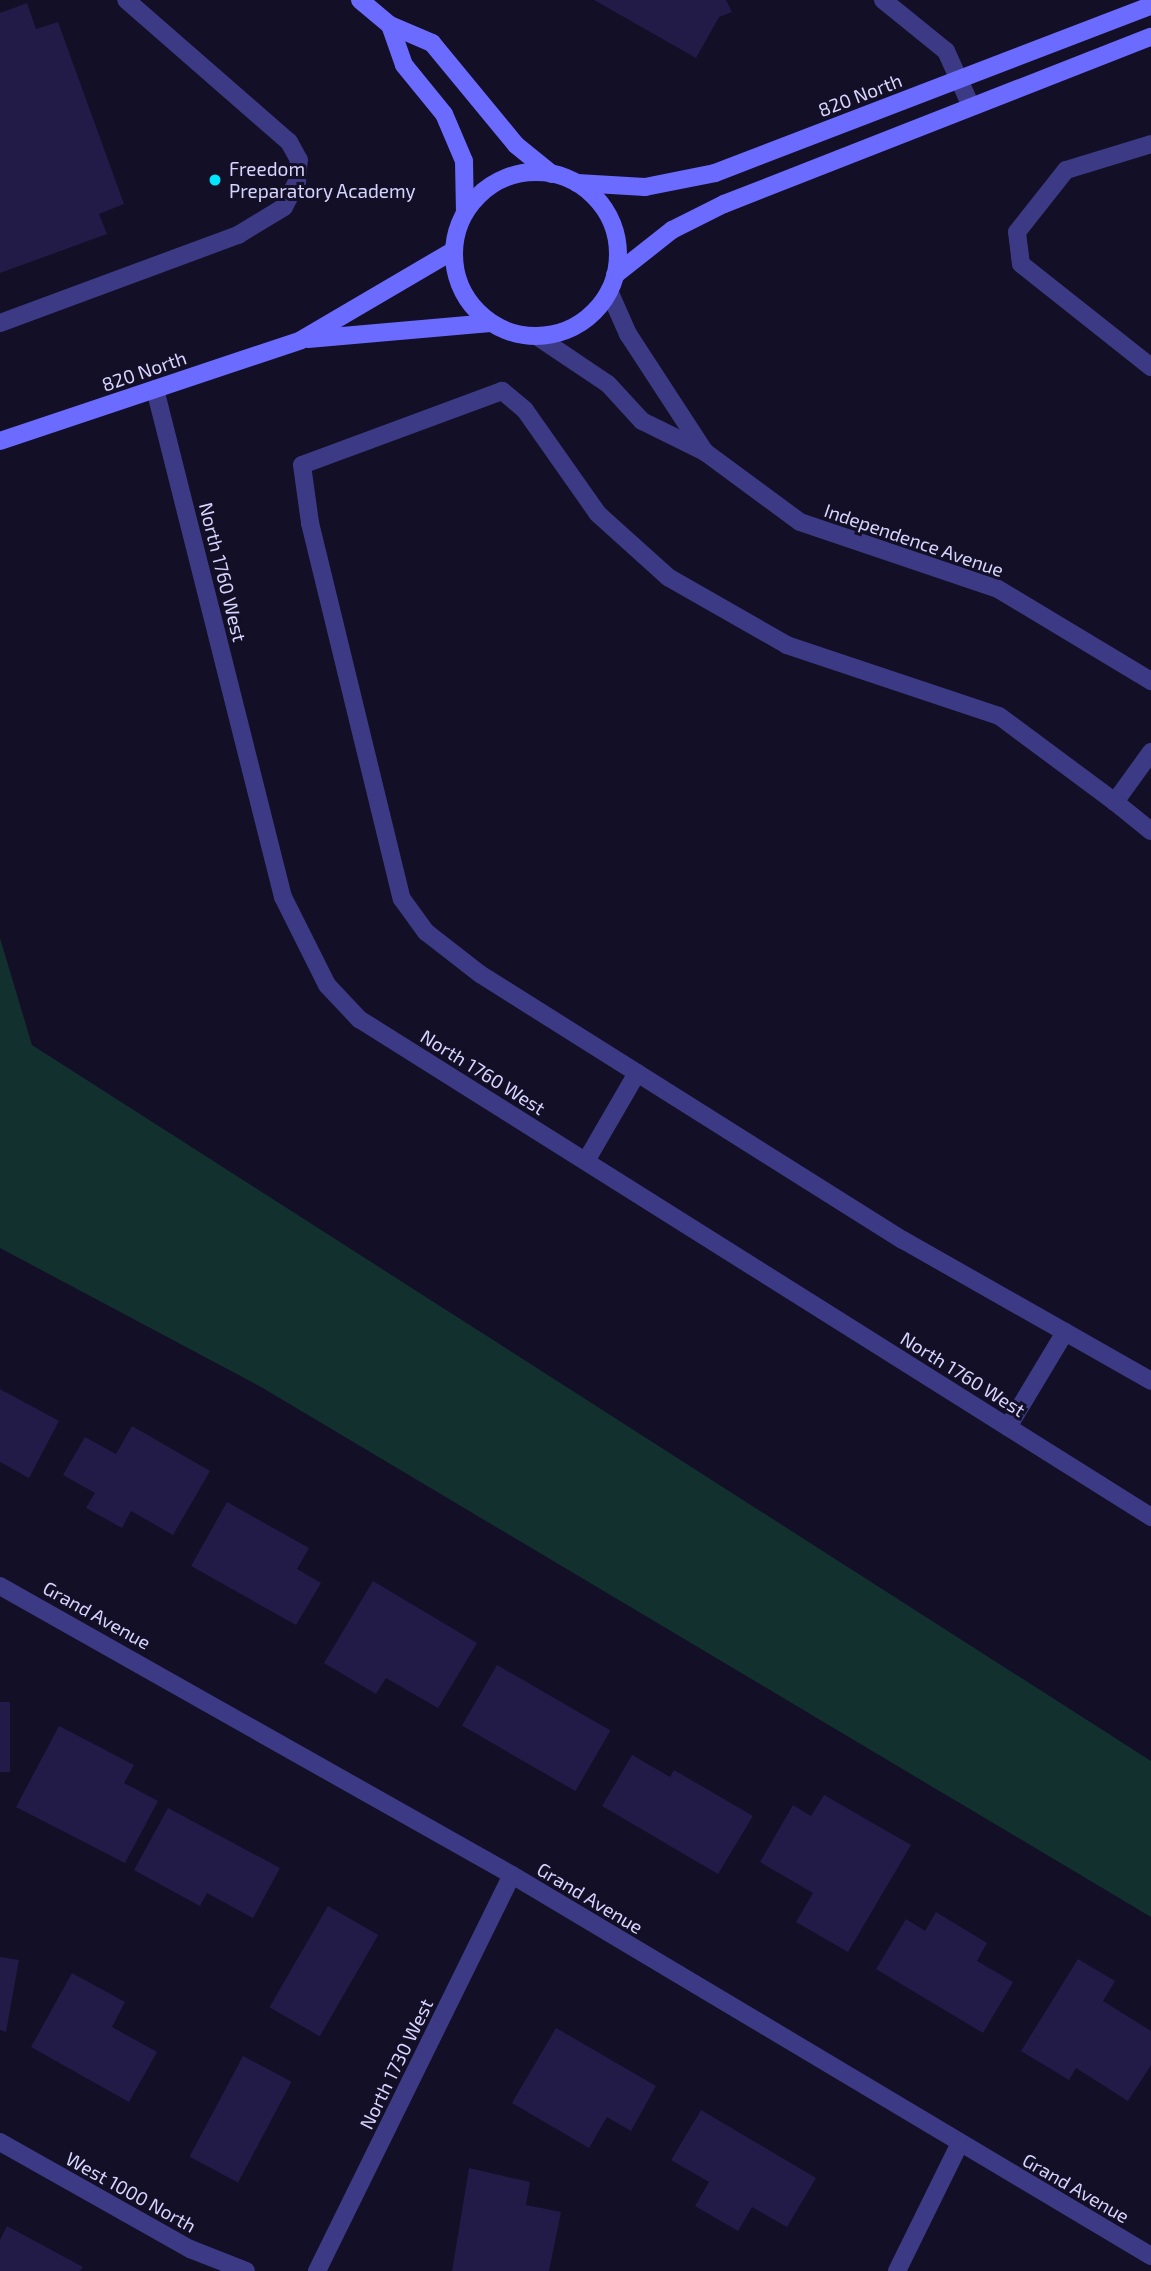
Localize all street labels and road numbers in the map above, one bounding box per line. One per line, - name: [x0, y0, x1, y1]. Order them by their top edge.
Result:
- street label: 820 North: [815, 69, 905, 121]
- street label: 820 North: [99, 346, 189, 396]
- street label: Independence Avenue: [821, 498, 1007, 582]
- street label: North 1760 West: [195, 500, 251, 644]
- street label: North 1760 West: [416, 1024, 550, 1120]
- street label: North 1760 West: [896, 1326, 1030, 1422]
- street label: Grand Avenue: [39, 1576, 155, 1654]
- street label: Grand Avenue: [533, 1857, 647, 1939]
- street label: North 1730 West: [354, 1995, 438, 2133]
- street label: West 1000 North: [62, 2147, 200, 2237]
- street label: Grand Avenue: [1018, 2148, 1134, 2228]

